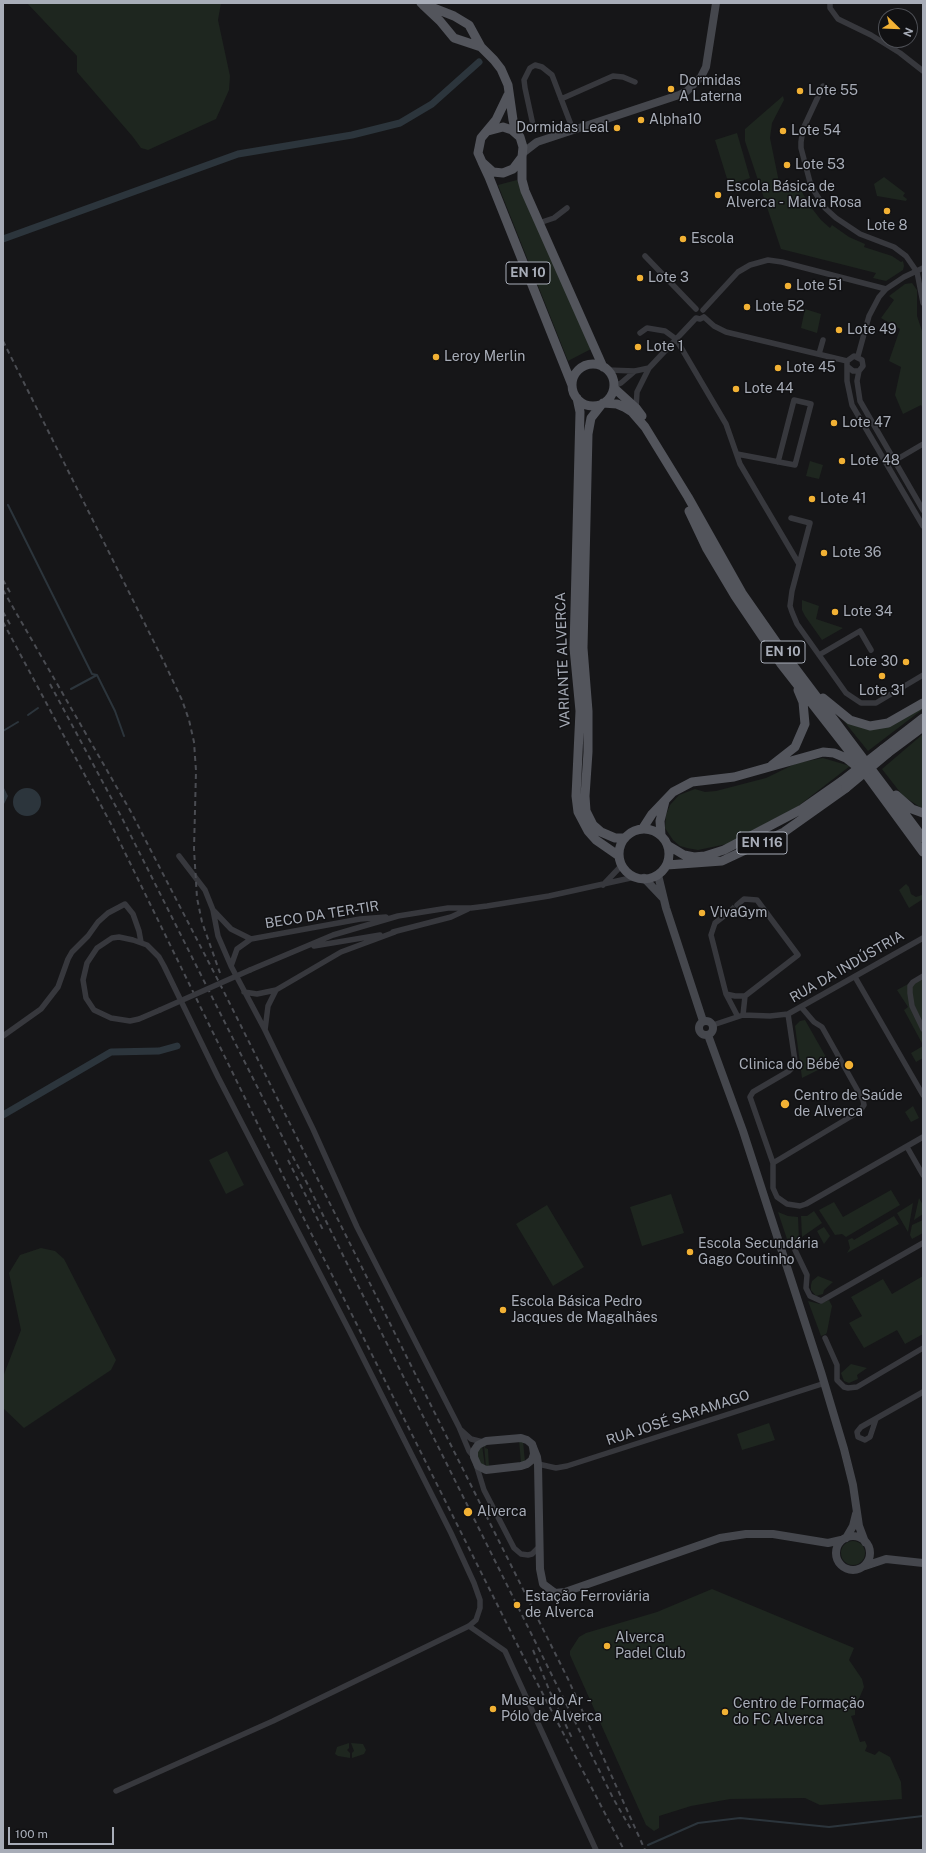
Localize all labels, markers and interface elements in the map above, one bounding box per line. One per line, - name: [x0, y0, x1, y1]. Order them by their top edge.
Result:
- north arrow: [878, 8, 918, 48]
- text: N: [901, 26, 915, 39]
- place label: Dormidas A Laterna: [679, 73, 742, 106]
- place label: Lote 55: [808, 83, 858, 99]
- marker: Dormidas A Laterna: [666, 84, 676, 94]
- marker: Lote 55: [795, 86, 805, 96]
- place label: Alpha10: [649, 112, 702, 128]
- marker: Alpha10: [636, 115, 646, 125]
- place label: Dormidas Leal: [516, 120, 609, 136]
- marker: Dormidas Leal: [612, 123, 622, 133]
- place label: Lote 54: [791, 123, 841, 139]
- marker: Lote 54: [778, 126, 788, 136]
- place label: Lote 53: [795, 157, 845, 173]
- marker: Lote 53: [782, 160, 792, 170]
- place label: Escola Básica de Alverca - Malva Rosa: [726, 179, 862, 212]
- marker: Escola Básica de Alverca - Malva Rosa: [713, 190, 723, 200]
- marker: Lote 8: [882, 206, 892, 216]
- place label: Lote 8: [866, 218, 908, 234]
- place label: Escola: [691, 231, 734, 247]
- marker: Escola: [678, 234, 688, 244]
- road number: EN 10: [506, 262, 550, 284]
- place label: Lote 3: [648, 270, 689, 286]
- marker: Lote 3: [635, 273, 645, 283]
- place label: Lote 51: [796, 278, 843, 294]
- marker: Lote 51: [783, 281, 793, 291]
- place label: Lote 52: [755, 299, 804, 315]
- marker: Lote 52: [742, 302, 752, 312]
- place label: Lote 49: [847, 322, 897, 338]
- marker: Lote 49: [834, 325, 844, 335]
- place label: Lote 1: [646, 339, 684, 355]
- marker: Lote 1: [633, 342, 643, 352]
- place label: Leroy Merlin: [444, 349, 525, 365]
- marker: Leroy Merlin: [431, 352, 441, 362]
- place label: Lote 45: [786, 360, 836, 376]
- marker: Lote 45: [773, 363, 783, 373]
- place label: Lote 44: [744, 381, 794, 397]
- marker: Lote 44: [731, 384, 741, 394]
- place label: Lote 47: [842, 415, 891, 431]
- marker: Lote 47: [829, 418, 839, 428]
- place label: Lote 48: [850, 453, 900, 469]
- marker: Lote 48: [837, 456, 847, 466]
- place label: Lote 41: [820, 491, 866, 507]
- marker: Lote 41: [807, 494, 817, 504]
- place label: Lote 36: [832, 545, 881, 561]
- marker: Lote 36: [819, 548, 829, 558]
- street label: VARIANTE ALVERCA: [552, 592, 574, 728]
- place label: Lote 34: [843, 604, 893, 620]
- marker: Lote 34: [830, 607, 840, 617]
- road number: EN 10: [761, 641, 805, 663]
- place label: Lote 30: [849, 654, 898, 670]
- marker: Lote 30: [901, 657, 911, 667]
- marker: Lote 31: [877, 671, 887, 681]
- place label: Lote 31: [859, 683, 905, 699]
- road number: EN 116: [737, 832, 787, 854]
- street label: BECO DA TER-TIR: [264, 898, 380, 932]
- place label: VivaGym: [710, 905, 767, 921]
- marker: VivaGym: [697, 908, 707, 918]
- street label: RUA DA INDÚSTRIA: [787, 927, 907, 1007]
- place label: Clinica do Bébé: [739, 1057, 840, 1073]
- marker: Clinica do Bébé: [843, 1059, 855, 1071]
- place label: Centro de Saúde de Alverca: [794, 1088, 903, 1120]
- marker: Centro de Saúde de Alverca: [779, 1098, 791, 1110]
- place label: Escola Secundária Gago Coutinho: [698, 1236, 818, 1268]
- marker: Escola Secundária Gago Coutinho: [685, 1247, 695, 1257]
- place label: Escola Básica Pedro Jacques de Magalhães: [511, 1294, 658, 1326]
- marker: Escola Básica Pedro Jacques de Magalhães: [498, 1305, 508, 1315]
- street label: RUA JOSÉ SARAMAGO: [604, 1387, 752, 1449]
- place label: Alverca: [477, 1504, 526, 1520]
- marker: Alverca: [462, 1506, 474, 1518]
- place label: Estação Ferroviária de Alverca: [525, 1589, 650, 1622]
- marker: Estação Ferroviária de Alverca: [512, 1600, 522, 1610]
- place label: Alverca Padel Club: [615, 1630, 686, 1662]
- marker: Alverca Padel Club: [602, 1641, 612, 1651]
- place label: Museu do Ar - Pólo de Alverca: [501, 1693, 602, 1726]
- place label: Centro de Formação do FC Alverca: [733, 1696, 865, 1728]
- marker: Museu do Ar - Pólo de Alverca: [488, 1704, 498, 1714]
- marker: Centro de Formação do FC Alverca: [720, 1707, 730, 1717]
- scale bar: [10, 1819, 116, 1845]
- text: 100 m: [15, 1827, 48, 1841]

